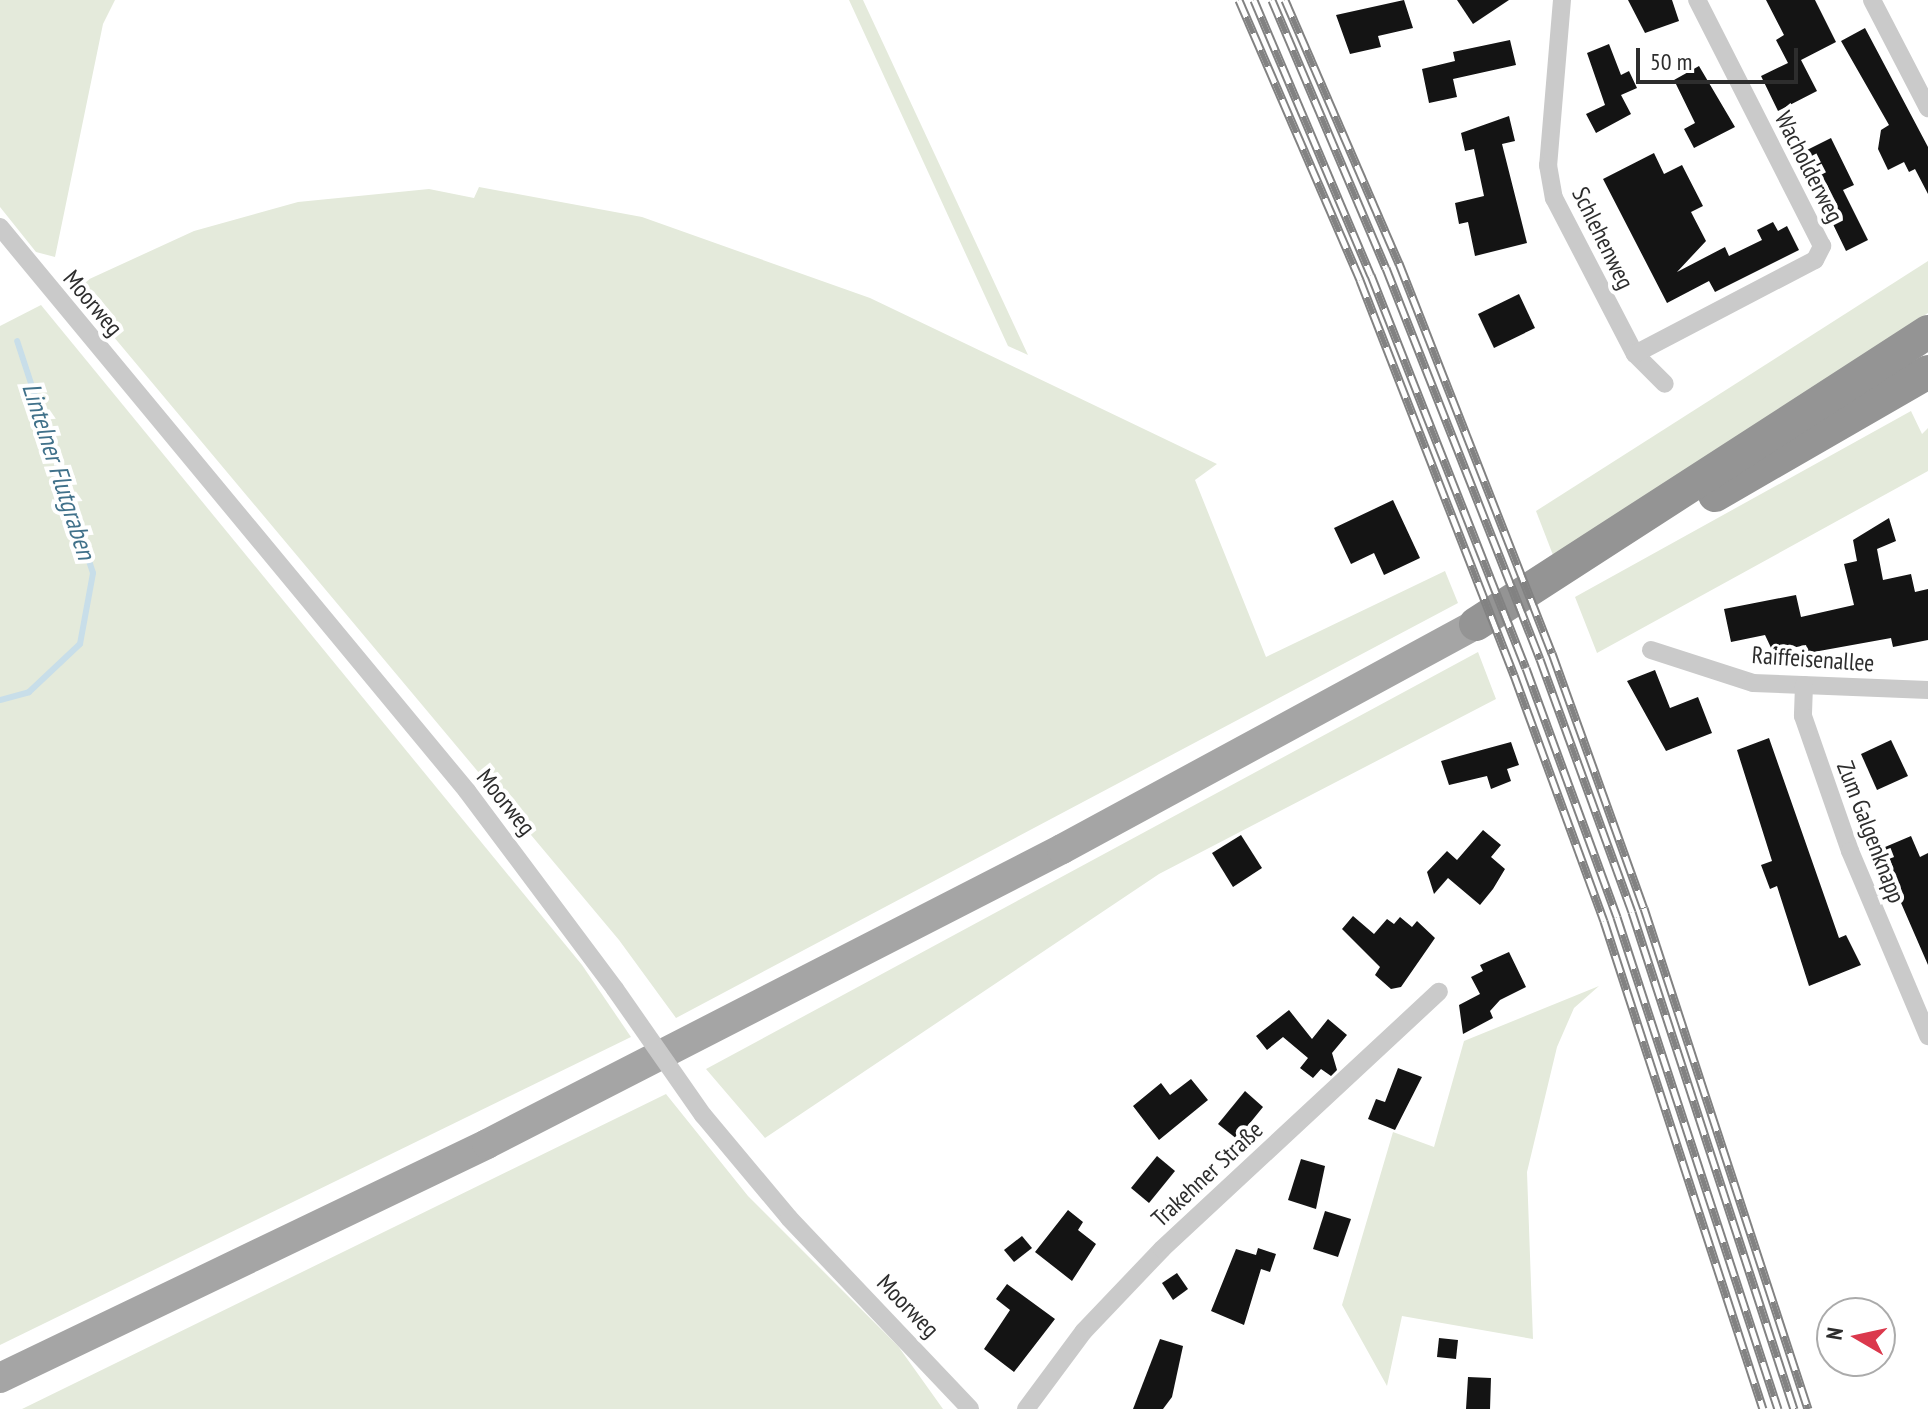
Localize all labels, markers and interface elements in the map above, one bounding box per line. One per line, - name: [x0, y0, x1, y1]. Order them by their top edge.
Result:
- scale bar: [1640, 32, 1802, 82]
- text: 50 m: [1650, 46, 1692, 77]
- street label: Wacholderweg: [1769, 107, 1849, 227]
- street label: Schlehenweg: [1566, 182, 1640, 294]
- street label: Moorweg: [57, 264, 129, 342]
- water label: Lintelner Flutgraben: [16, 379, 102, 563]
- street label: Raiffeisenallee: [1751, 640, 1875, 678]
- street label: Zum Galgenknapp: [1831, 757, 1911, 907]
- street label: Moorweg: [471, 763, 541, 841]
- street label: Trakehner Straße: [1146, 1115, 1268, 1233]
- street label: Moorweg: [871, 1268, 945, 1344]
- north arrow: [1816, 1297, 1896, 1377]
- text: N: [1820, 1326, 1849, 1342]

